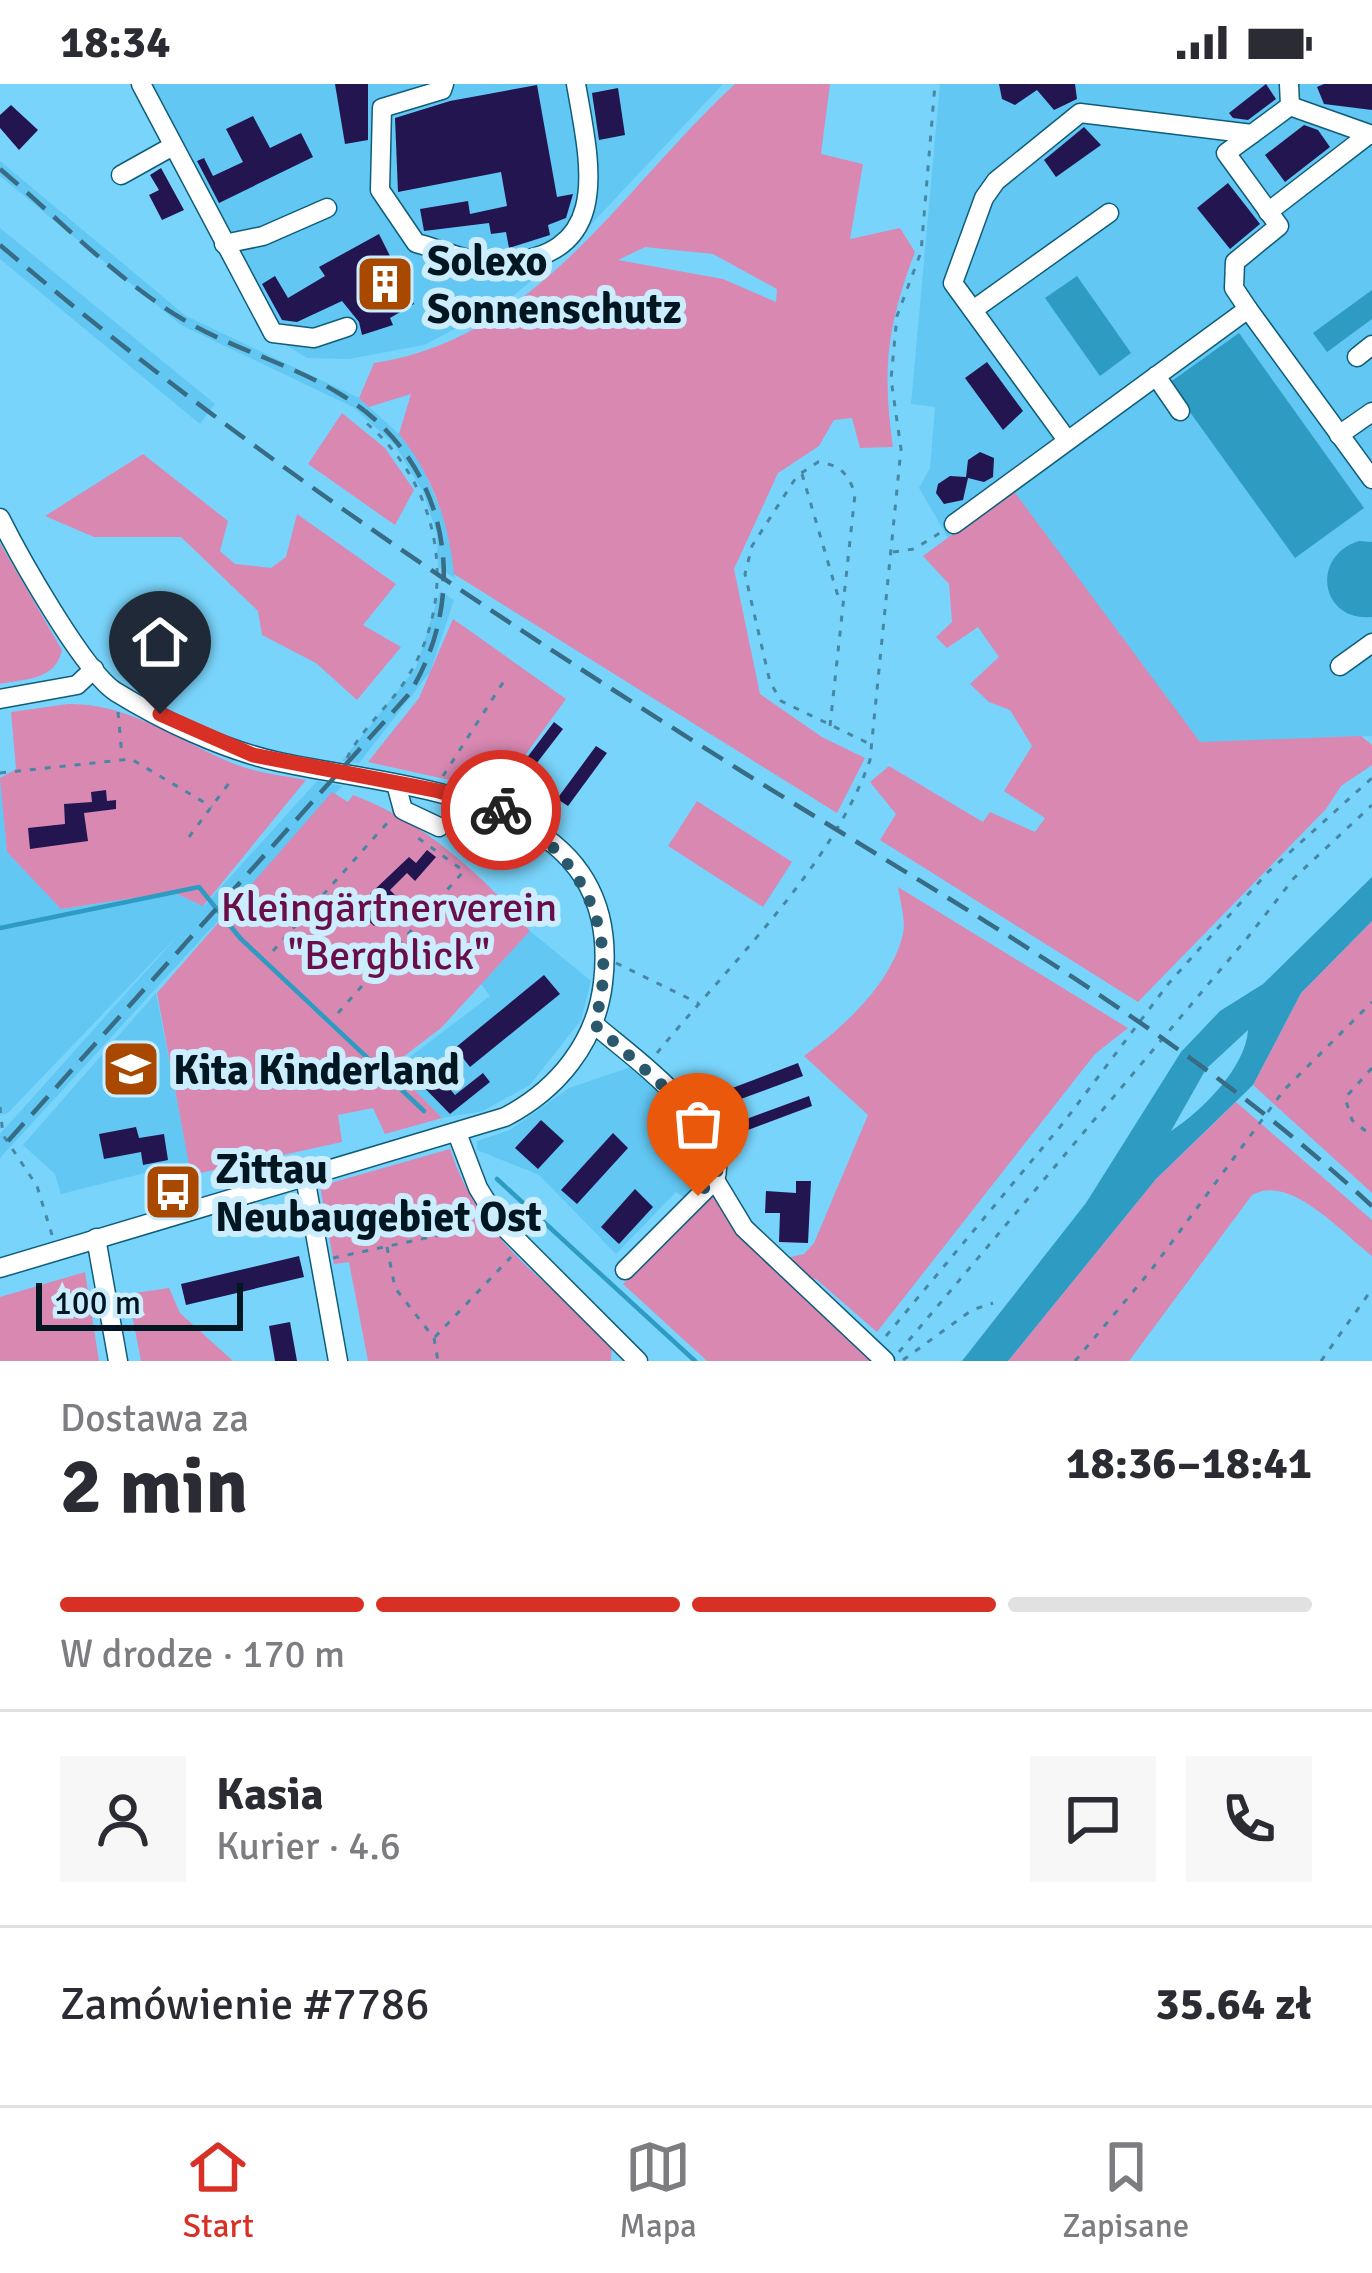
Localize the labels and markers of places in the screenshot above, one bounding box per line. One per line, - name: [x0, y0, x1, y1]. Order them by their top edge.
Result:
- place label: Solexo Sonnenschutz: [427, 236, 682, 335]
- building icon: Solexo Sonnenschutz: [354, 253, 416, 315]
- pin: [109, 591, 211, 714]
- school or university icon: Kita Kinderland: [100, 1038, 162, 1100]
- place label: Kita Kinderland: [173, 1045, 460, 1096]
- pin: [647, 1073, 749, 1196]
- place label: Zittau Neubaugebiet Ost: [215, 1144, 542, 1243]
- bus stop icon: Zittau Neubaugebiet Ost: [142, 1161, 204, 1223]

